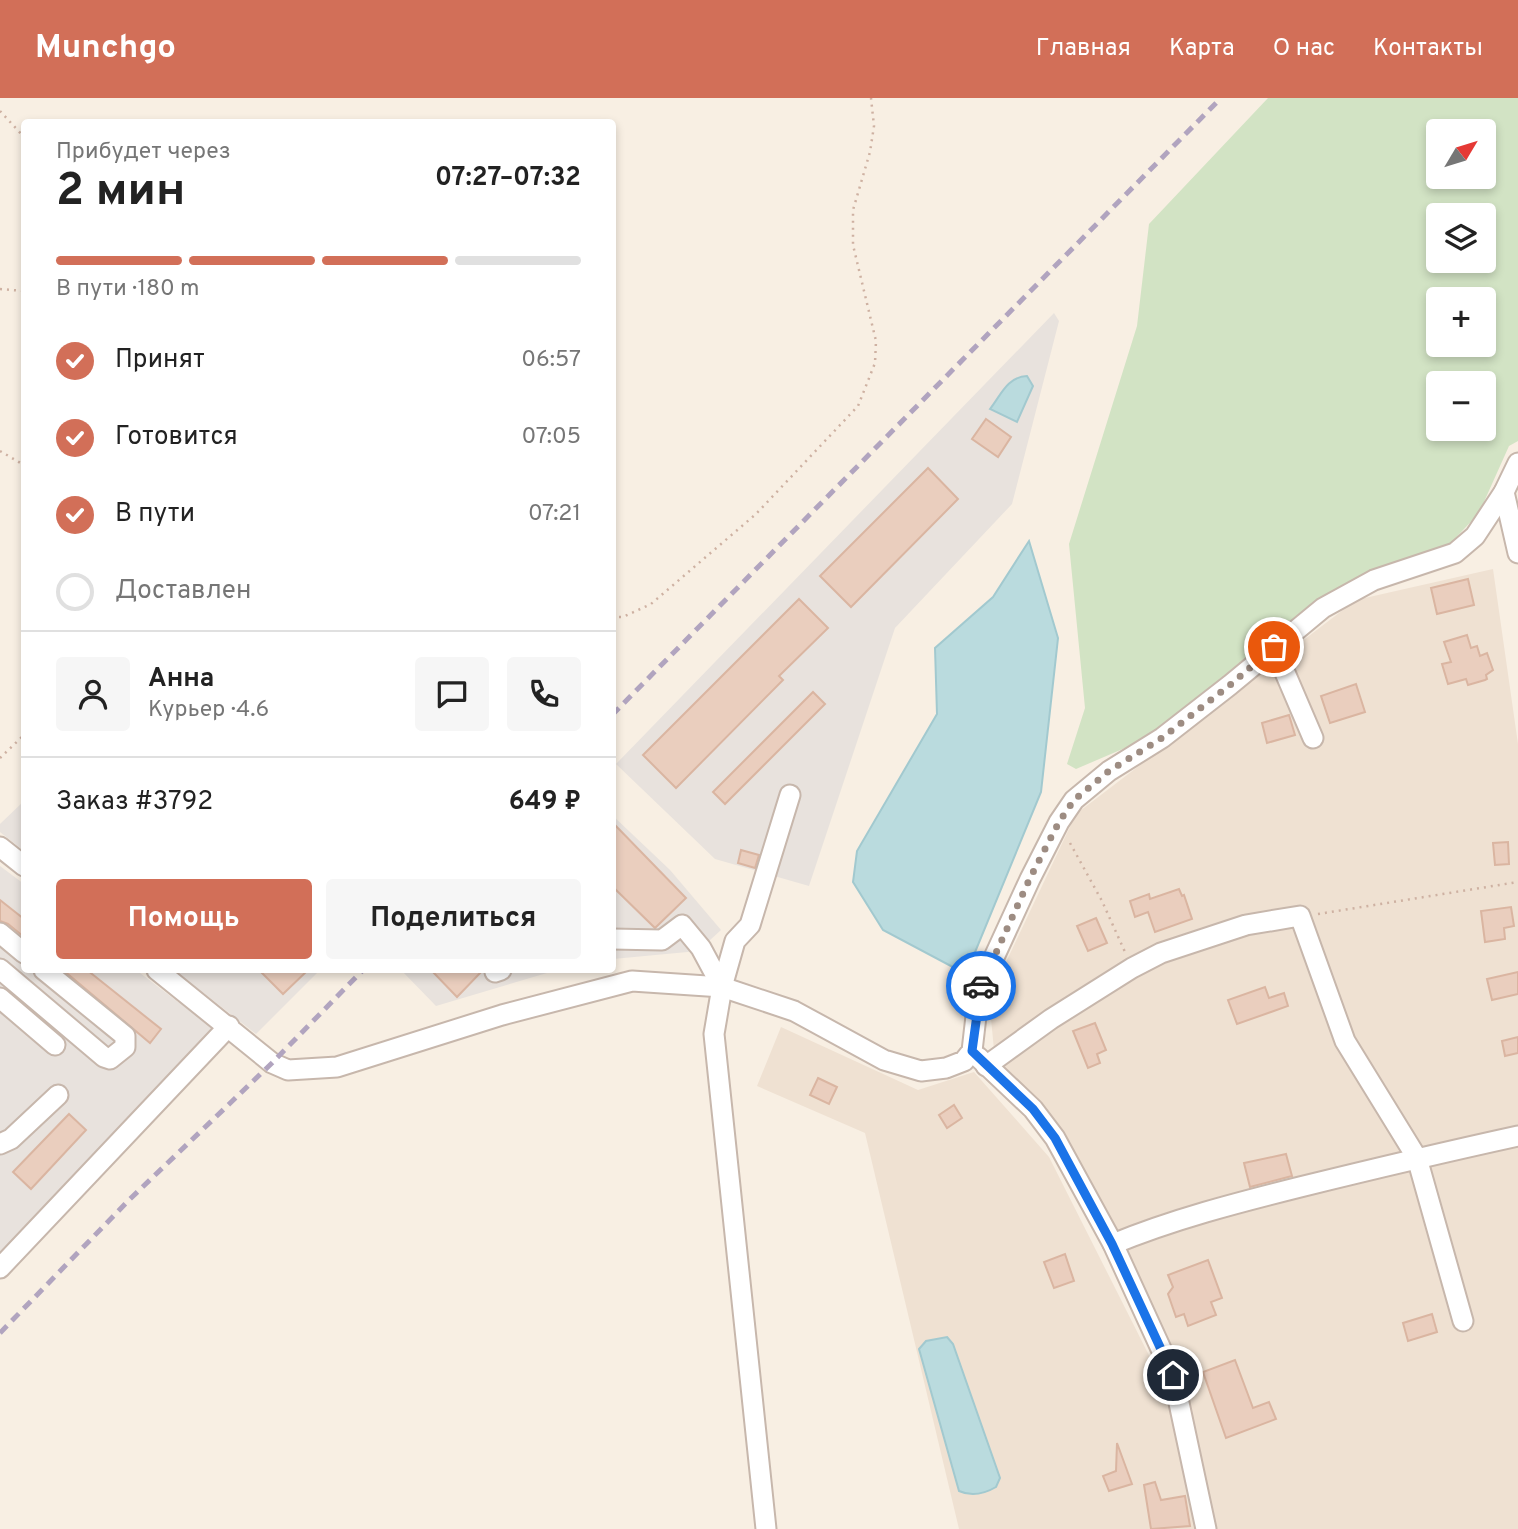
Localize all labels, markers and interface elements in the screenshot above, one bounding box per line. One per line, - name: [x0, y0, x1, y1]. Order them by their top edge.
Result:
- text: Munchgo: [35, 28, 176, 70]
- text: Главная: [1036, 34, 1131, 64]
- text: Карта: [1169, 34, 1235, 64]
- text: О нас: [1273, 34, 1335, 64]
- text: Контакты: [1373, 34, 1483, 64]
- north arrow: [1426, 119, 1496, 189]
- map controls: [1426, 119, 1496, 441]
- text: Прибудет через: [56, 138, 231, 167]
- text: 07:27–07:32: [435, 162, 581, 195]
- text: 2 мин: [56, 163, 185, 222]
- button: layers: [1426, 203, 1496, 273]
- text: В пути · 180 m: [56, 275, 200, 304]
- button: +: [1426, 287, 1496, 357]
- icon: check: [56, 342, 94, 380]
- text: Принят: [115, 344, 205, 377]
- text: 06:57: [521, 346, 581, 375]
- button: −: [1426, 371, 1496, 441]
- icon: check: [56, 419, 94, 457]
- text: Готовится: [115, 421, 238, 454]
- text: 07:05: [522, 423, 581, 452]
- icon: check: [56, 496, 94, 534]
- text: В пути: [115, 498, 195, 531]
- text: 07:21: [528, 500, 581, 529]
- text: Доставлен: [115, 575, 251, 608]
- pin: [1244, 617, 1304, 677]
- icon: bag: [1255, 628, 1293, 666]
- button: person: [56, 657, 130, 731]
- button: chat: [415, 657, 489, 731]
- button: phone: [507, 657, 581, 731]
- text: Анна: [148, 663, 214, 696]
- text: Курьер · 4.6: [148, 696, 269, 725]
- text: Заказ #3792: [56, 786, 213, 819]
- text: 649 ₽: [509, 786, 581, 819]
- button: Помощь: [56, 879, 312, 959]
- button: Поделиться: [326, 879, 581, 959]
- courier: [946, 951, 1016, 1021]
- icon: car: [962, 967, 1000, 1005]
- pin: [1143, 1345, 1203, 1405]
- icon: home: [1154, 1356, 1192, 1394]

